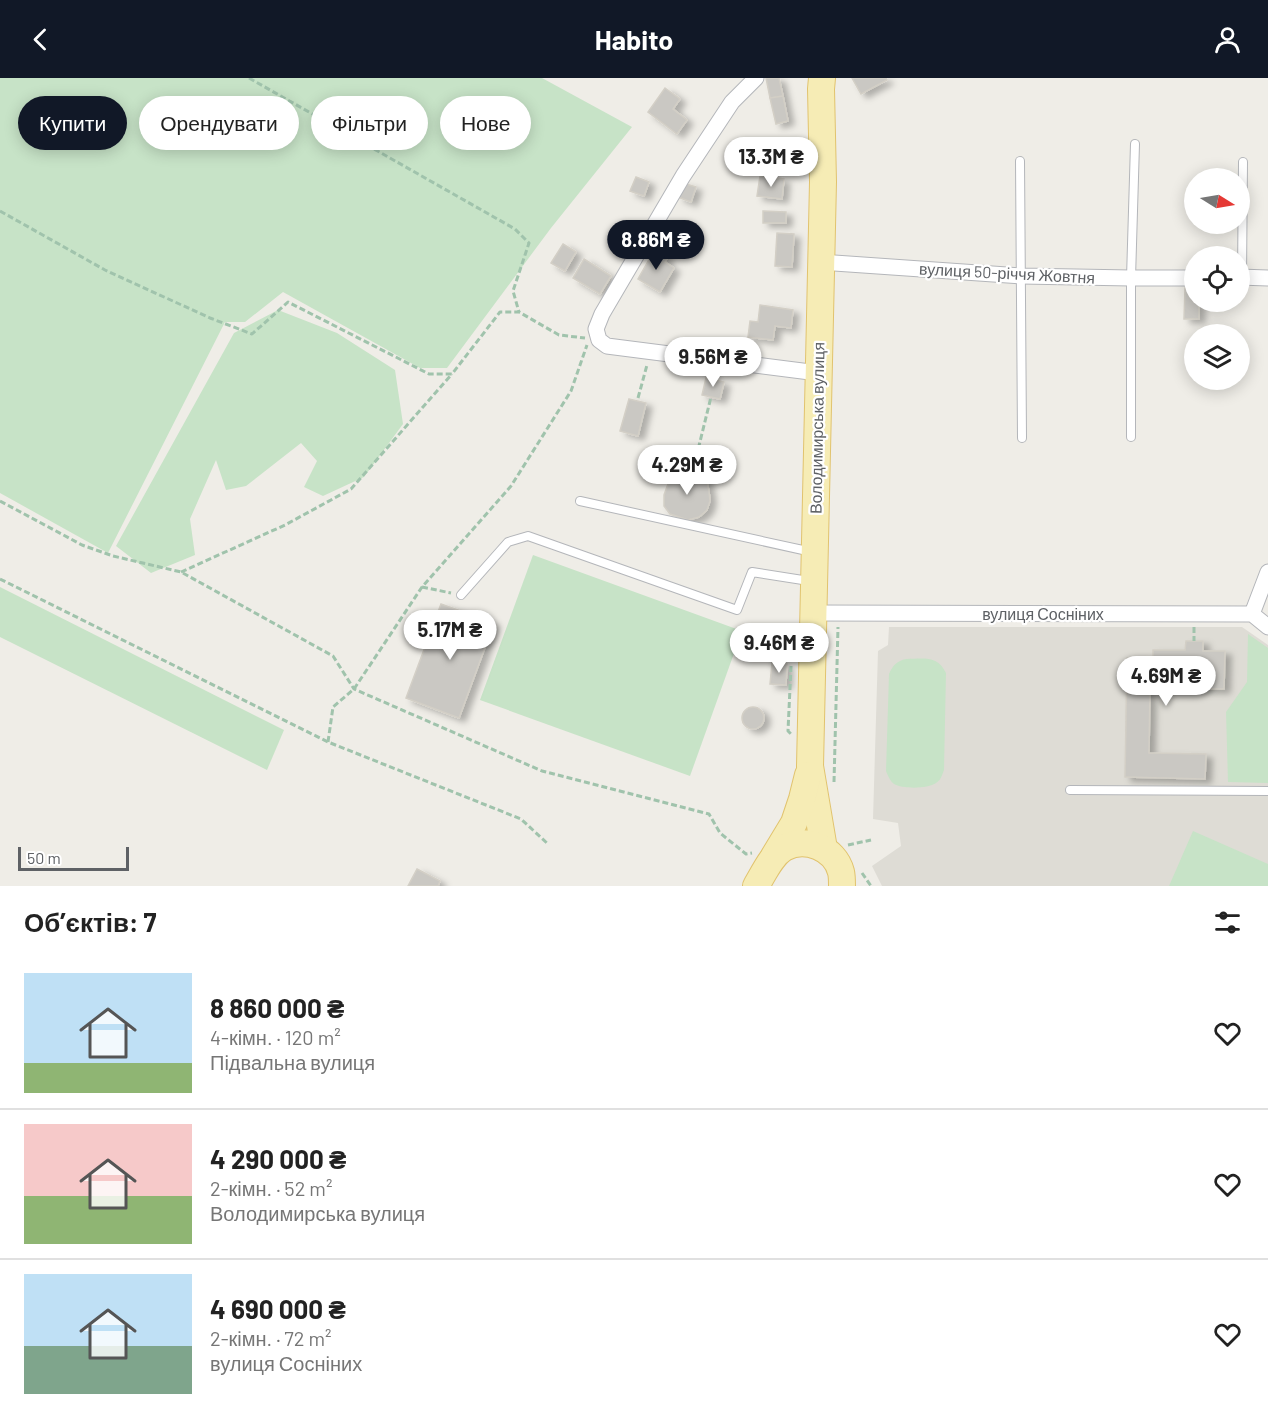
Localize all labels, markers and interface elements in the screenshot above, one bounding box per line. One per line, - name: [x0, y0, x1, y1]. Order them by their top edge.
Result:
- icon: back: [24, 23, 57, 56]
- text: Habito: [595, 23, 673, 55]
- icon: person: [1211, 23, 1244, 56]
- chip: Купити: [18, 96, 127, 150]
- chip: Орендувати: [139, 96, 299, 150]
- chip: Фільтри: [311, 96, 428, 150]
- chip: Нове: [440, 96, 531, 150]
- pin: 13.3M ₴: [716, 137, 826, 188]
- text: 13.3M ₴: [738, 144, 804, 168]
- north arrow: [1184, 168, 1250, 234]
- map controls: [1184, 168, 1250, 390]
- pin: 8.86M ₴: [601, 220, 711, 271]
- text: 8.86M ₴: [621, 227, 691, 251]
- button: locate: [1184, 246, 1250, 312]
- street label: вулиця 50-річчя Жовтня: [919, 258, 1095, 287]
- button: layers: [1184, 324, 1250, 390]
- pin: 9.56M ₴: [658, 337, 768, 388]
- street label: Володимирська вулиця: [805, 342, 828, 514]
- text: 9.56M ₴: [678, 344, 748, 368]
- pin: 4.29M ₴: [632, 445, 742, 496]
- text: 4.29M ₴: [652, 452, 722, 476]
- street label: вулиця Сосніних: [982, 604, 1104, 623]
- pin: 5.17M ₴: [395, 610, 505, 661]
- text: 5.17M ₴: [418, 617, 482, 641]
- pin: 9.46M ₴: [724, 623, 834, 674]
- text: 9.46M ₴: [744, 630, 814, 654]
- pin: 4.69M ₴: [1111, 656, 1221, 707]
- text: 4.69M ₴: [1131, 663, 1201, 687]
- scale bar: [18, 844, 129, 872]
- text: 50 m: [27, 848, 61, 867]
- text: Об’єктів: 7: [24, 906, 156, 937]
- icon: filters: [1211, 906, 1244, 939]
- text: 8 860 000 ₴: [210, 992, 344, 1023]
- icon: home: [72, 997, 144, 1069]
- icon: heart: [1211, 1017, 1244, 1050]
- text: 4-кімн. · 120 m²: [210, 1025, 341, 1049]
- text: Підвальна вулиця: [210, 1050, 375, 1074]
- text: 4 290 000 ₴: [210, 1143, 346, 1174]
- icon: home: [72, 1148, 144, 1220]
- icon: heart: [1211, 1168, 1244, 1201]
- text: 2-кімн. · 52 m²: [210, 1176, 332, 1200]
- text: Володимирська вулиця: [210, 1201, 425, 1225]
- text: 4 690 000 ₴: [210, 1293, 346, 1324]
- icon: home: [72, 1298, 144, 1370]
- icon: heart: [1211, 1318, 1244, 1351]
- text: 2-кімн. · 72 m²: [210, 1326, 332, 1350]
- text: вулиця Сосніних: [210, 1351, 362, 1375]

